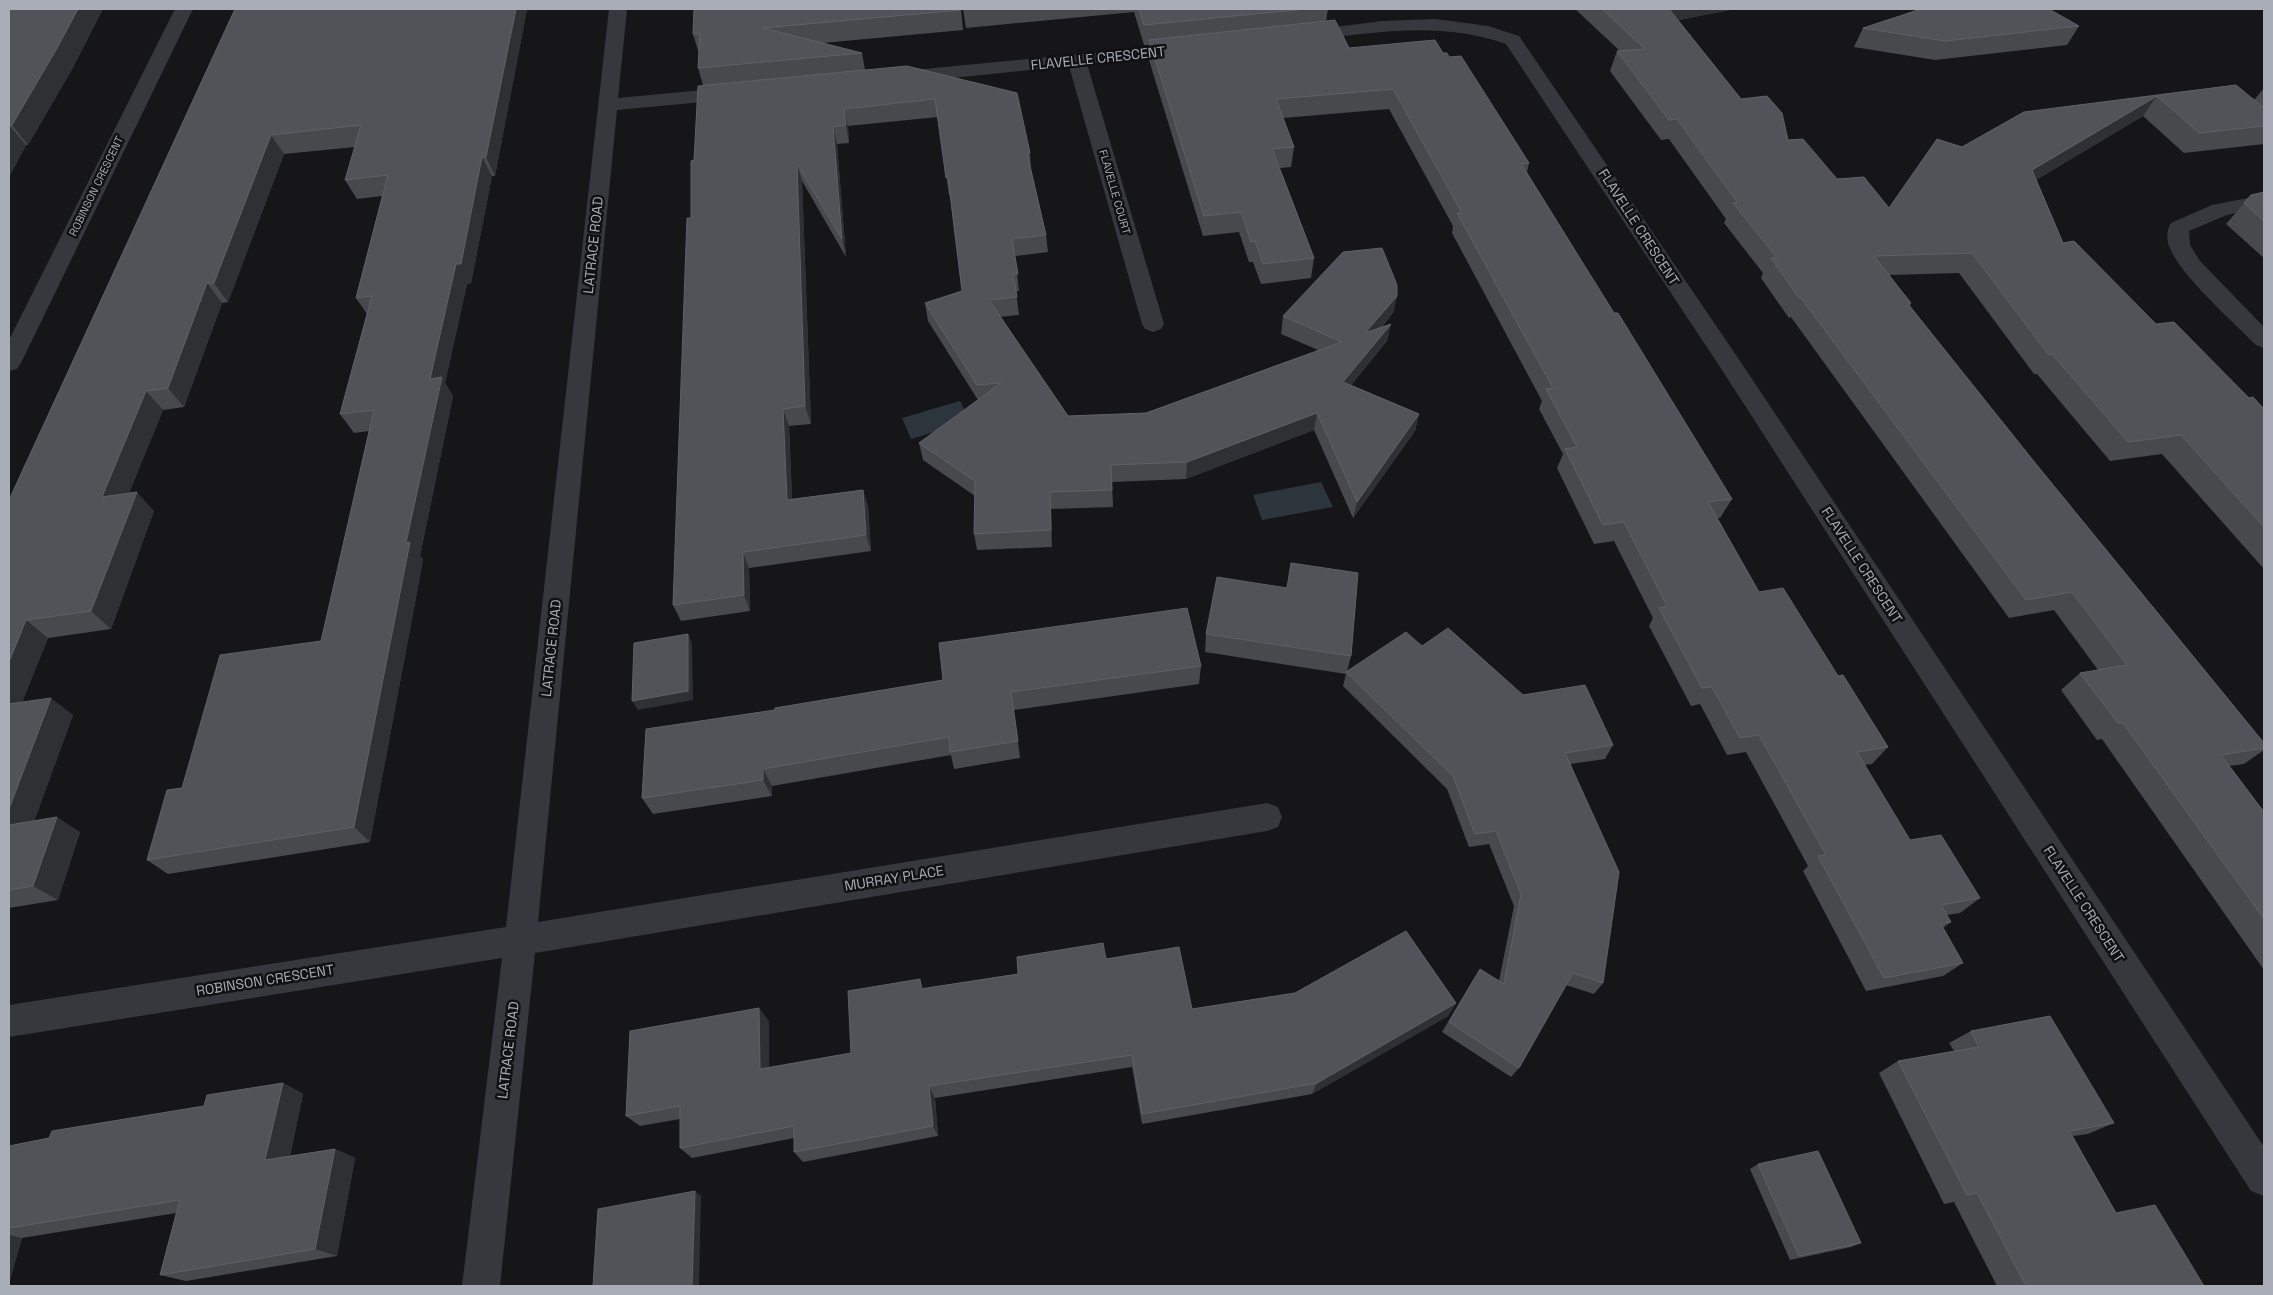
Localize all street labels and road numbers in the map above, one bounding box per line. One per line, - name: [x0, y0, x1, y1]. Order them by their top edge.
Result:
- street label: FLAVELLE CRESCENT: [1030, 42, 1166, 74]
- street label: ROBINSON CRESCENT: [66, 133, 127, 238]
- street label: FLAVELLE COURT: [1096, 148, 1134, 236]
- street label: FLAVELLE CRESCENT: [1595, 165, 1683, 289]
- street label: LATRACE ROAD: [579, 195, 607, 295]
- street label: FLAVELLE CRESCENT: [1818, 503, 1906, 627]
- street label: LATRACE ROAD: [537, 598, 565, 698]
- street label: FLAVELLE CRESCENT: [2040, 842, 2128, 966]
- street label: MURRAY PLACE: [843, 861, 945, 895]
- street label: ROBINSON CRESCENT: [195, 960, 335, 1000]
- street label: LATRACE ROAD: [493, 1000, 523, 1100]

